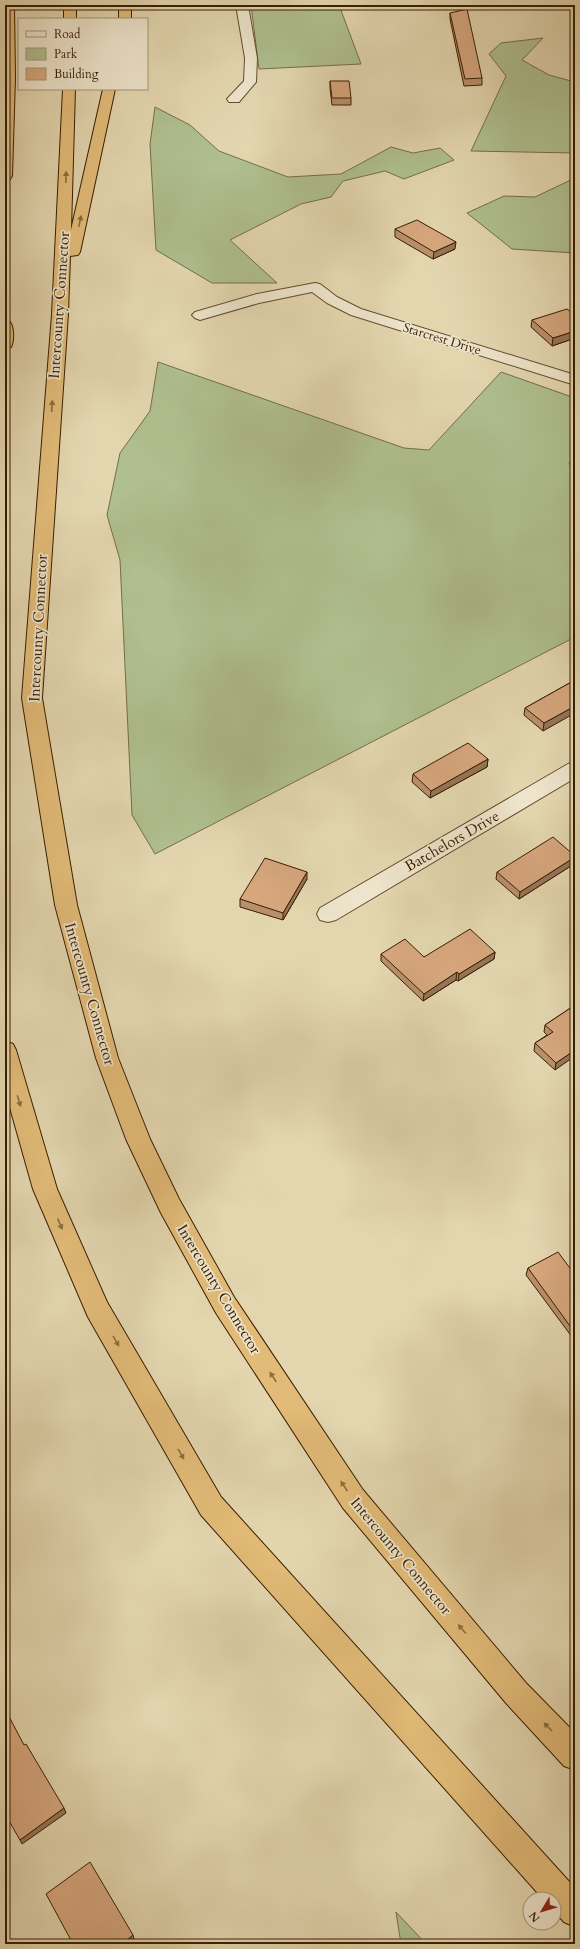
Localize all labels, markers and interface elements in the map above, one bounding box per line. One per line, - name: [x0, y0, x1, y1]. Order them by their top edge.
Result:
- legend: [18, 18, 148, 90]
- text: Road: [54, 26, 81, 42]
- text: Park: [54, 46, 78, 62]
- text: Building: [54, 66, 99, 82]
- one-way arrow: [63, 170, 69, 183]
- one-way arrow: [77, 215, 83, 227]
- street label: Intercounty Connector: [44, 230, 74, 379]
- street label: Starcrest Drive: [401, 319, 483, 359]
- one-way arrow: [49, 400, 56, 413]
- street label: Intercounty Connector: [24, 553, 52, 702]
- street label: Batchelors Drive: [401, 806, 503, 876]
- street label: Intercounty Connector: [60, 920, 120, 1068]
- one-way arrow: [16, 1095, 22, 1107]
- one-way arrow: [57, 1218, 63, 1229]
- street label: Intercounty Connector: [172, 1221, 266, 1358]
- one-way arrow: [112, 1335, 119, 1347]
- one-way arrow: [269, 1372, 277, 1382]
- one-way arrow: [177, 1448, 184, 1460]
- one-way arrow: [340, 1480, 348, 1491]
- street label: Intercounty Connector: [346, 1493, 456, 1619]
- one-way arrow: [458, 1624, 467, 1635]
- one-way arrow: [543, 1722, 553, 1732]
- north arrow: [522, 1891, 562, 1931]
- text: N: [525, 1908, 543, 1925]

